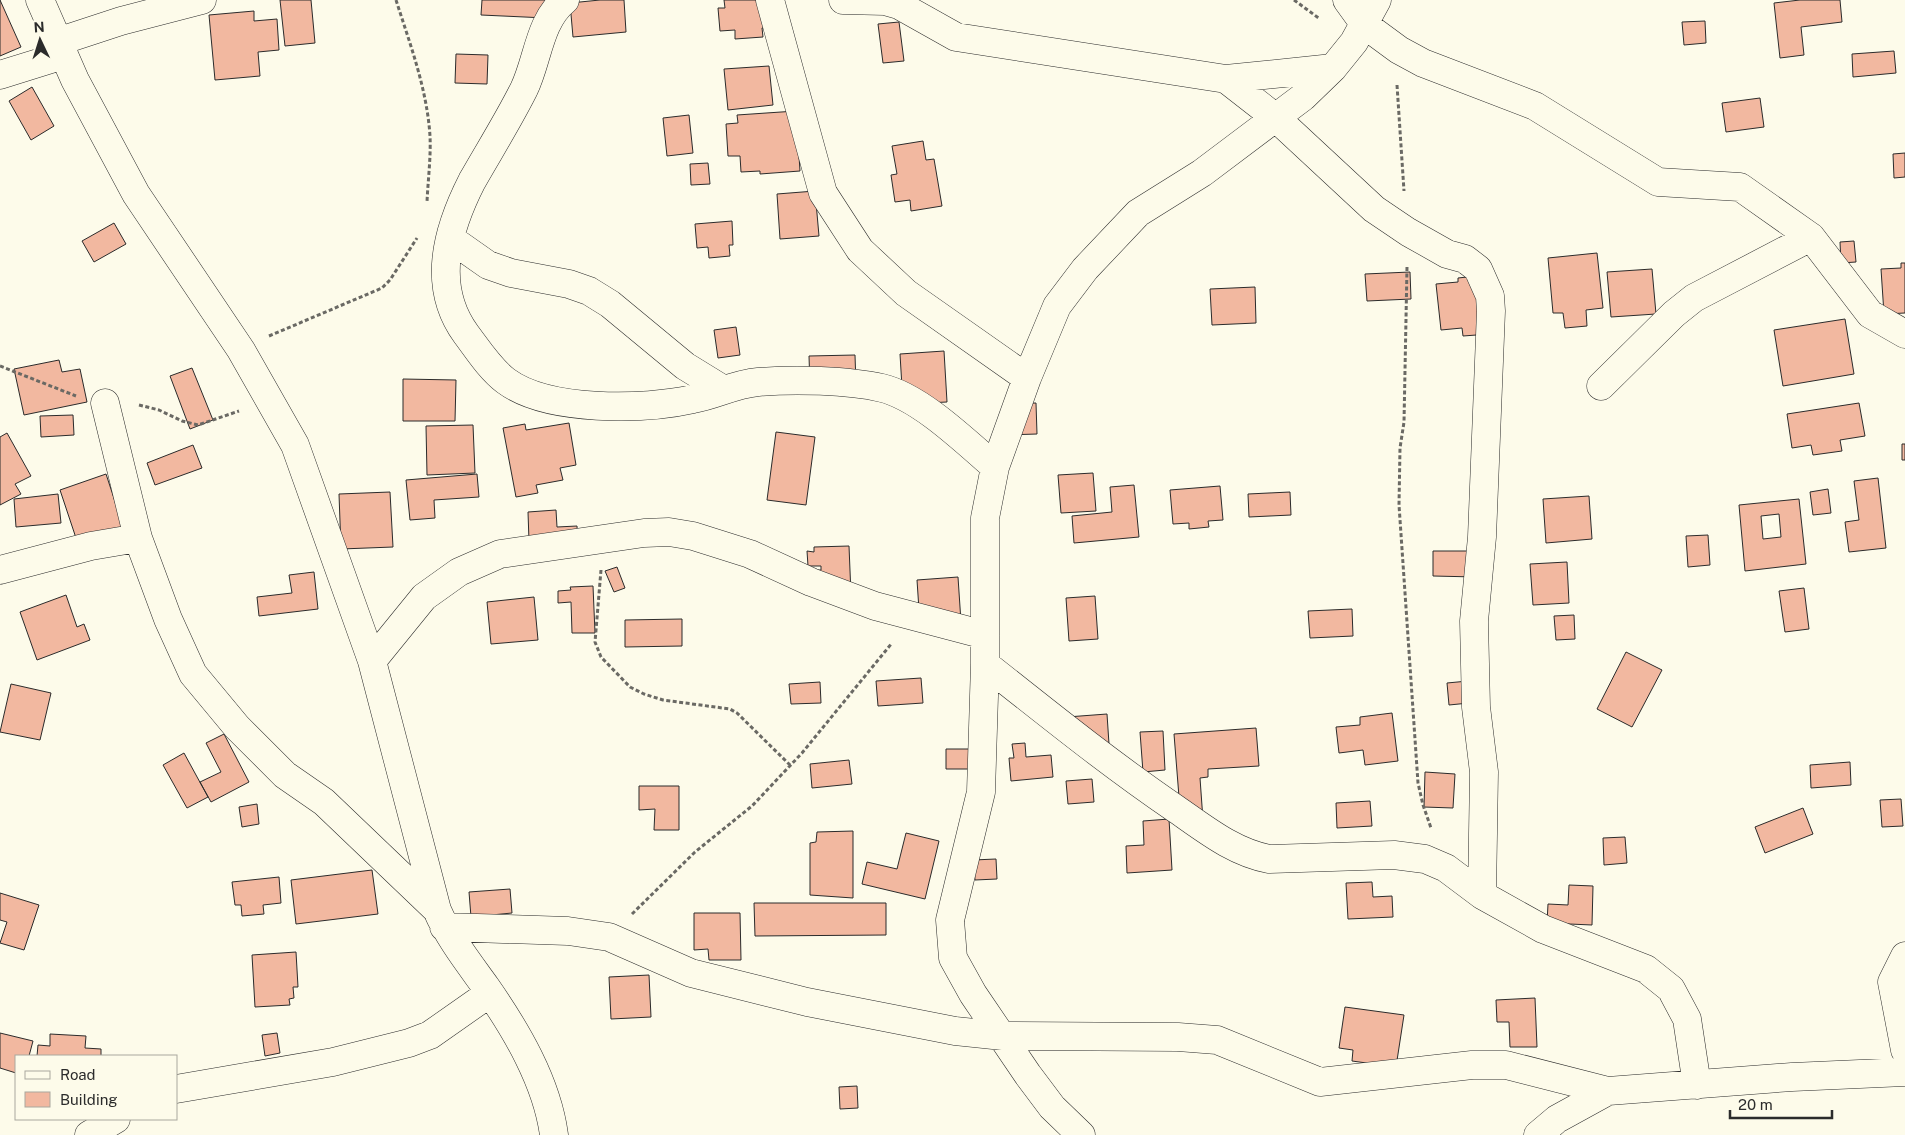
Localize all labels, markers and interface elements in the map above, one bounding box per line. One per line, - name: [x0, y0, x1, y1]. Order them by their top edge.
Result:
- north arrow: [15, 15, 65, 65]
- text: N: [33, 19, 45, 35]
- legend: [15, 1055, 178, 1120]
- text: Road: [60, 1066, 96, 1083]
- scale bar: [1730, 1088, 1832, 1120]
- text: Building: [60, 1091, 118, 1108]
- text: 20 m: [1738, 1096, 1773, 1113]

